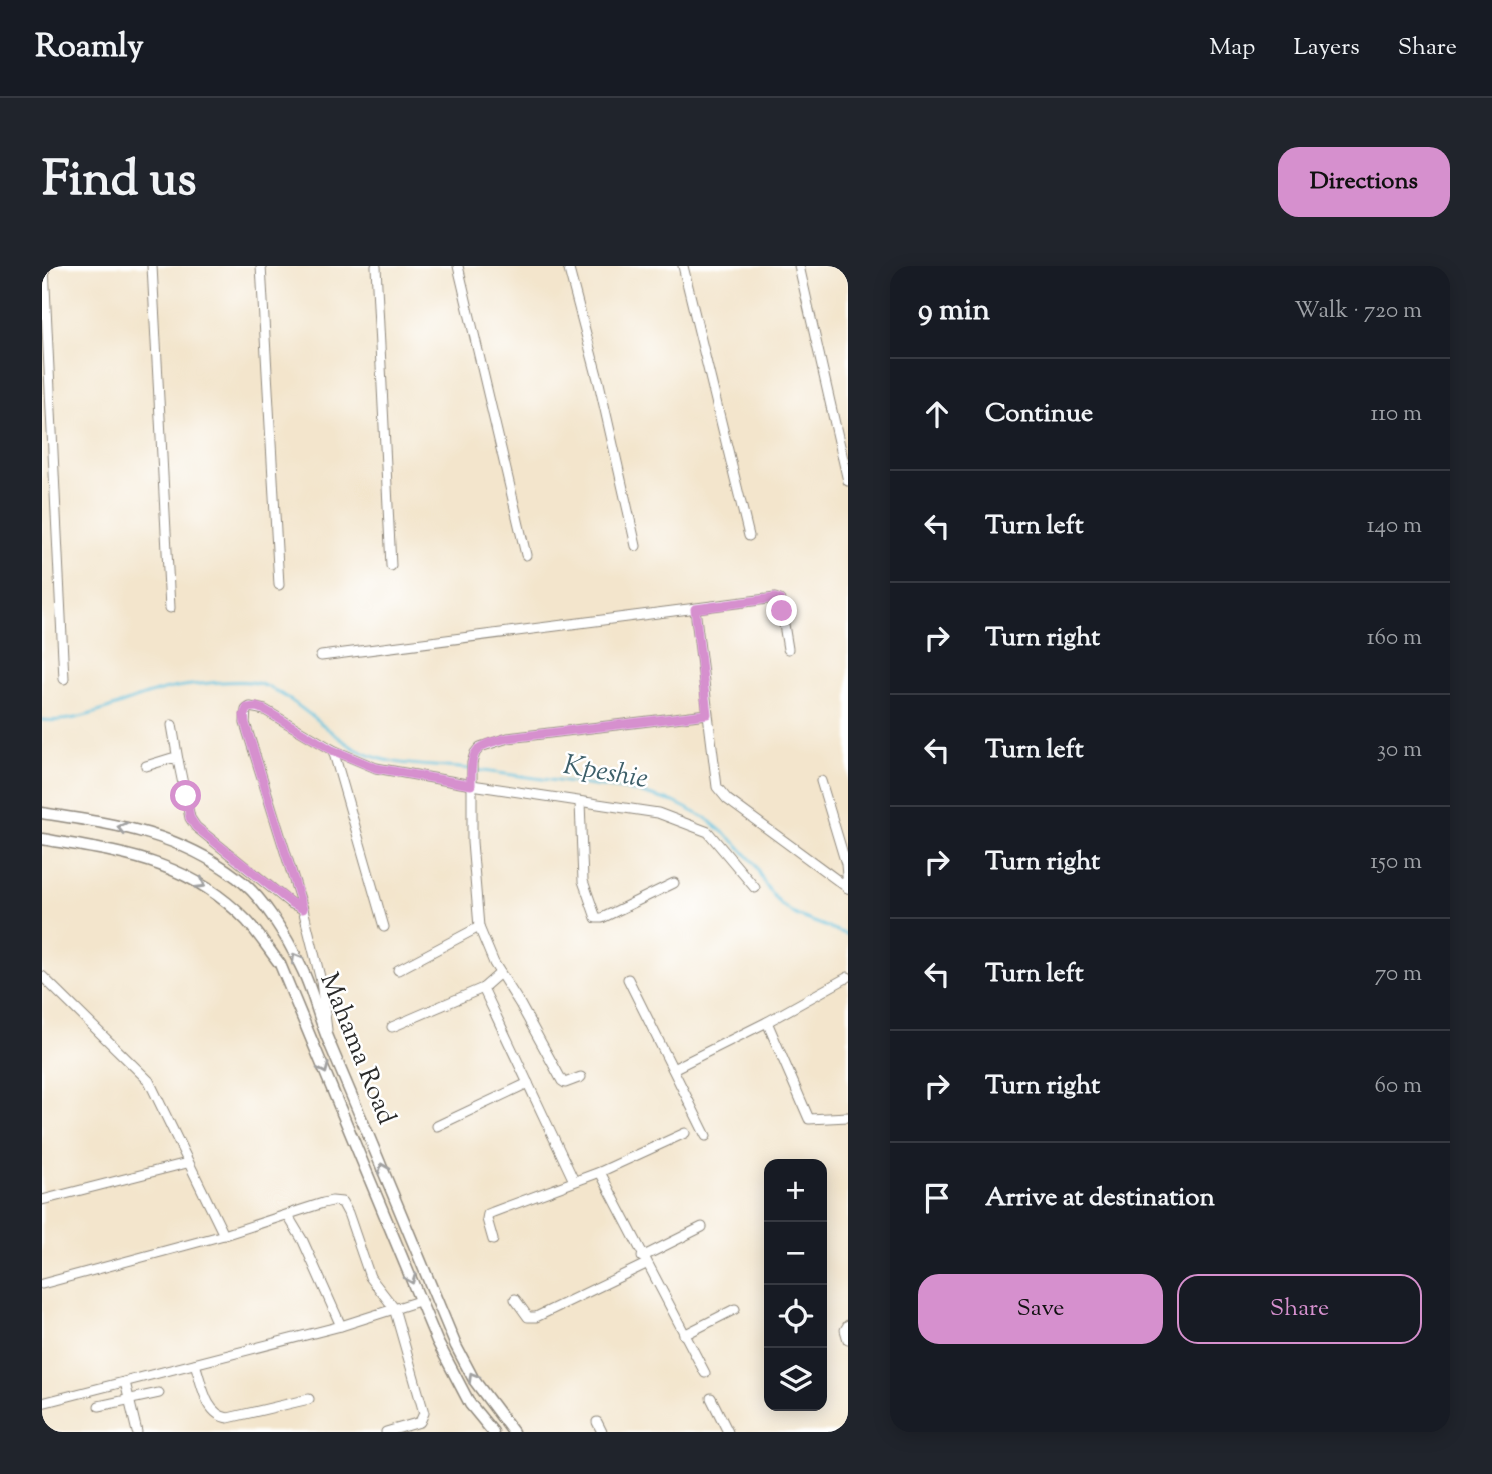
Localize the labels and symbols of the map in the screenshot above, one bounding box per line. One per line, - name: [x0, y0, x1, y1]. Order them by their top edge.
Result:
- route end: [766, 595, 797, 626]
- water label: Kpeshie: [560, 746, 651, 800]
- route start: [170, 780, 201, 811]
- one-way arrow: [116, 821, 128, 836]
- one-way arrow: [193, 876, 206, 889]
- one-way arrow: [291, 953, 304, 966]
- street label: Mahama Road: [309, 968, 404, 1131]
- one-way arrow: [316, 1062, 330, 1074]
- one-way arrow: [378, 1163, 392, 1175]
- one-way arrow: [402, 1273, 416, 1285]
- one-way arrow: [468, 1372, 481, 1384]

